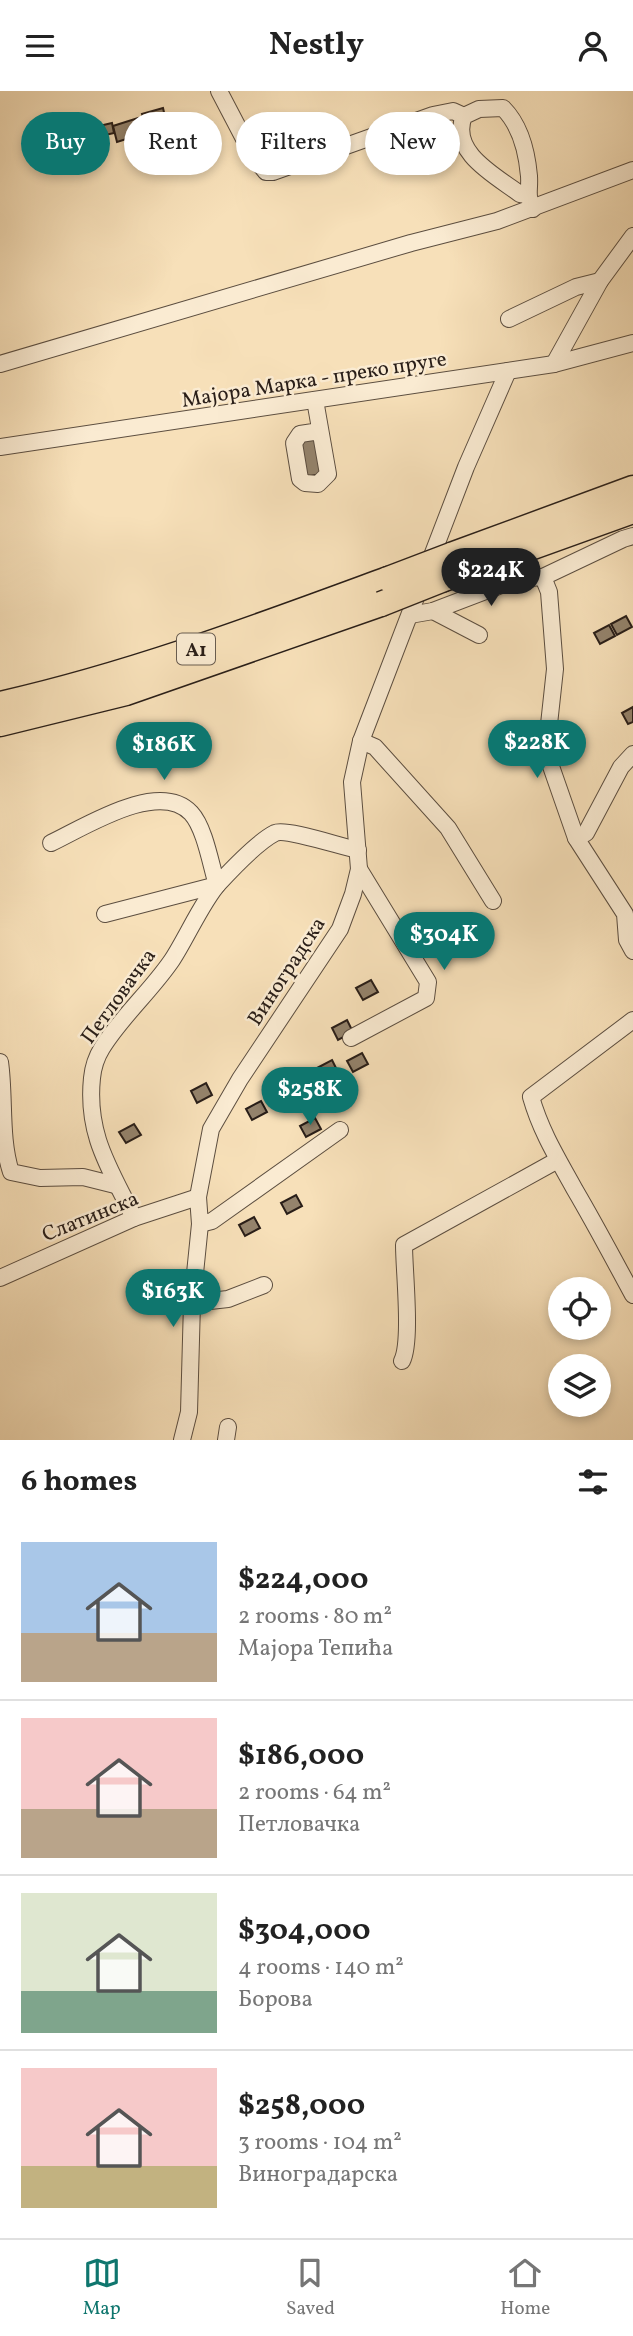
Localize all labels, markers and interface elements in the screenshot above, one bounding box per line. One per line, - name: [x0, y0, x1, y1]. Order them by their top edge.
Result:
- text: Nestly: [269, 24, 364, 68]
- icon: menu: [21, 27, 59, 65]
- icon: person: [574, 27, 612, 65]
- chip: Buy: [21, 112, 110, 175]
- chip: Rent: [124, 112, 222, 175]
- chip: Filters: [236, 112, 351, 175]
- chip: New: [365, 112, 460, 175]
- street label: Мајора Марка - преко пруге: [180, 345, 449, 416]
- pin: $224K: [442, 549, 540, 608]
- text: $224K: [457, 555, 525, 587]
- road number: A1: [177, 633, 215, 664]
- pin: $228K: [488, 721, 586, 780]
- pin: $186K: [115, 723, 213, 782]
- text: $228K: [504, 727, 570, 759]
- text: $186K: [132, 729, 196, 761]
- street label: Виноградска: [241, 912, 333, 1032]
- pin: $304K: [395, 913, 493, 972]
- text: $304K: [410, 919, 478, 951]
- street label: Петловачка: [75, 943, 164, 1051]
- pin: $258K: [261, 1067, 359, 1127]
- text: $258K: [277, 1074, 343, 1106]
- street label: Слатинска: [38, 1185, 143, 1250]
- pin: $163K: [124, 1269, 222, 1329]
- text: $163K: [142, 1276, 204, 1308]
- map controls: [548, 1277, 611, 1417]
- button: locate: [548, 1277, 611, 1340]
- button: layers: [548, 1354, 611, 1417]
- text: 6 homes: [21, 1461, 137, 1503]
- icon: filters: [574, 1463, 612, 1501]
- text: $224,000: [238, 1559, 368, 1601]
- icon: home: [77, 1570, 161, 1654]
- text: 2 rooms · 80 m²: [238, 1601, 392, 1633]
- text: Мајора Тепића: [238, 1633, 393, 1665]
- text: $186,000: [238, 1735, 364, 1777]
- icon: home: [77, 1746, 161, 1830]
- text: 2 rooms · 64 m²: [238, 1777, 391, 1809]
- text: Петловачка: [238, 1809, 360, 1841]
- text: $304,000: [238, 1910, 370, 1952]
- icon: home: [77, 1921, 161, 2005]
- text: 4 rooms · 140 m²: [238, 1952, 404, 1984]
- text: Борова: [238, 1984, 313, 2016]
- text: $258,000: [238, 2085, 365, 2127]
- icon: home: [77, 2096, 161, 2180]
- text: 3 rooms · 104 m²: [238, 2127, 402, 2159]
- text: Виноградарска: [238, 2159, 398, 2191]
- tab: Map: [83, 2254, 121, 2322]
- tab: Saved: [286, 2254, 335, 2322]
- tab: Home: [500, 2254, 550, 2322]

